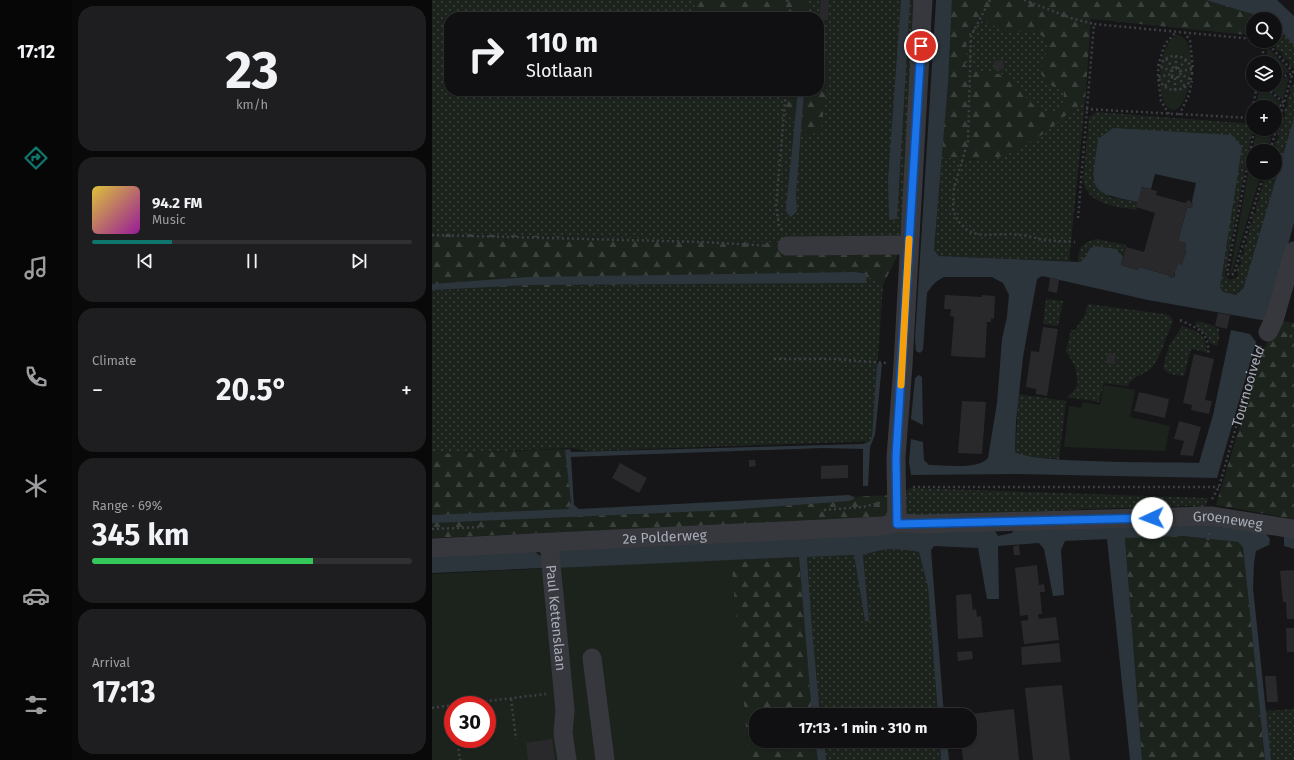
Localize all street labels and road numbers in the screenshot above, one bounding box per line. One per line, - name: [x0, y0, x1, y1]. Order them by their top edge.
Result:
- street label: Tournooiveld: [1228, 342, 1268, 428]
- street label: Groeneweg: [1193, 507, 1265, 533]
- street label: 2e Polderweg: [622, 526, 708, 547]
- street label: Paul Kettenslaan: [543, 564, 570, 671]

